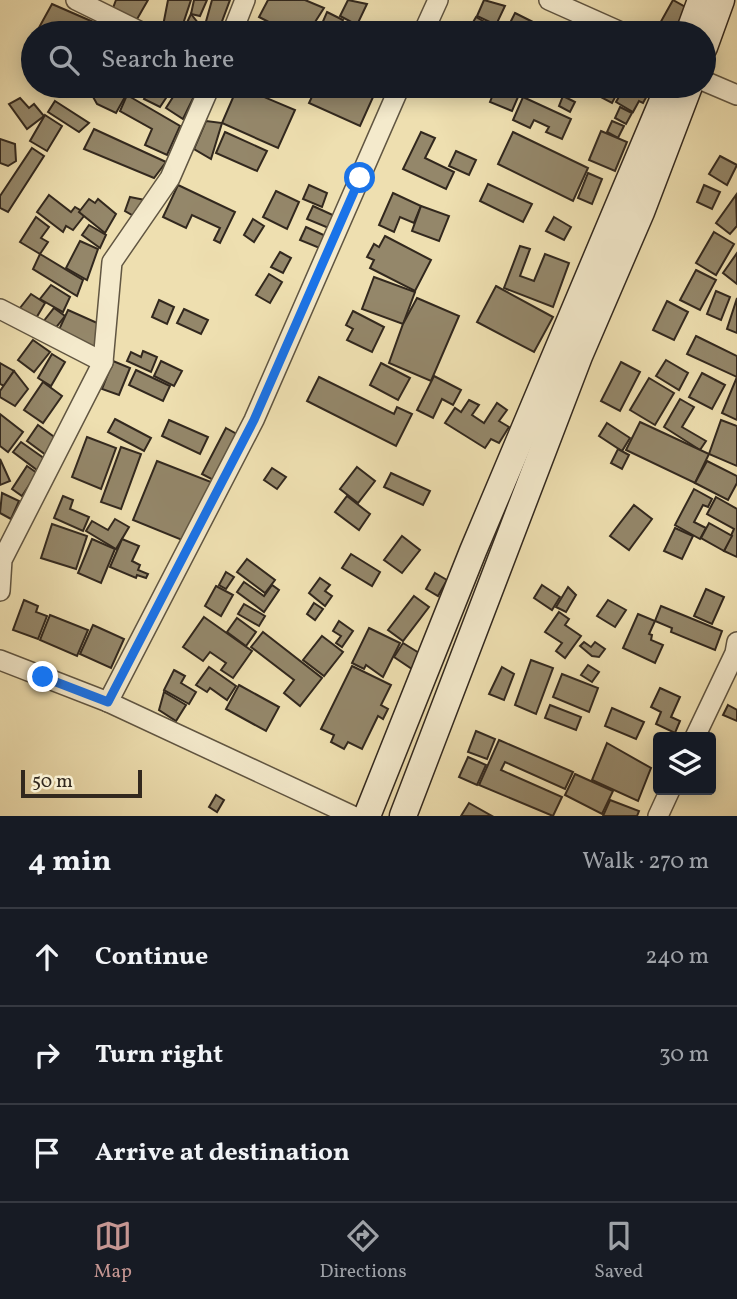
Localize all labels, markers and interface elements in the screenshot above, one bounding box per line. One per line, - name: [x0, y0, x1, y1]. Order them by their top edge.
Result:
- search box: [21, 21, 716, 98]
- icon: search: [45, 41, 83, 79]
- text: Search here: [101, 42, 234, 78]
- route start: [344, 162, 375, 193]
- route end: [27, 661, 58, 692]
- map controls: [653, 732, 716, 795]
- button: layers: [653, 732, 716, 795]
- scale bar: [21, 767, 142, 799]
- text: 50 m: [32, 769, 73, 795]
- text: 4 min: [28, 841, 112, 883]
- text: Walk · 270 m: [582, 846, 709, 878]
- icon: ahead: [28, 938, 66, 976]
- text: Continue: [95, 939, 208, 975]
- text: 240 m: [645, 941, 709, 973]
- icon: right: [28, 1036, 66, 1074]
- text: Turn right: [95, 1037, 223, 1073]
- text: 30 m: [659, 1039, 709, 1071]
- icon: arrive: [28, 1134, 66, 1172]
- text: Arrive at destination: [95, 1135, 350, 1171]
- tab: Map: [94, 1217, 132, 1285]
- tab: Directions: [320, 1217, 407, 1285]
- tab: Saved: [594, 1217, 643, 1285]

